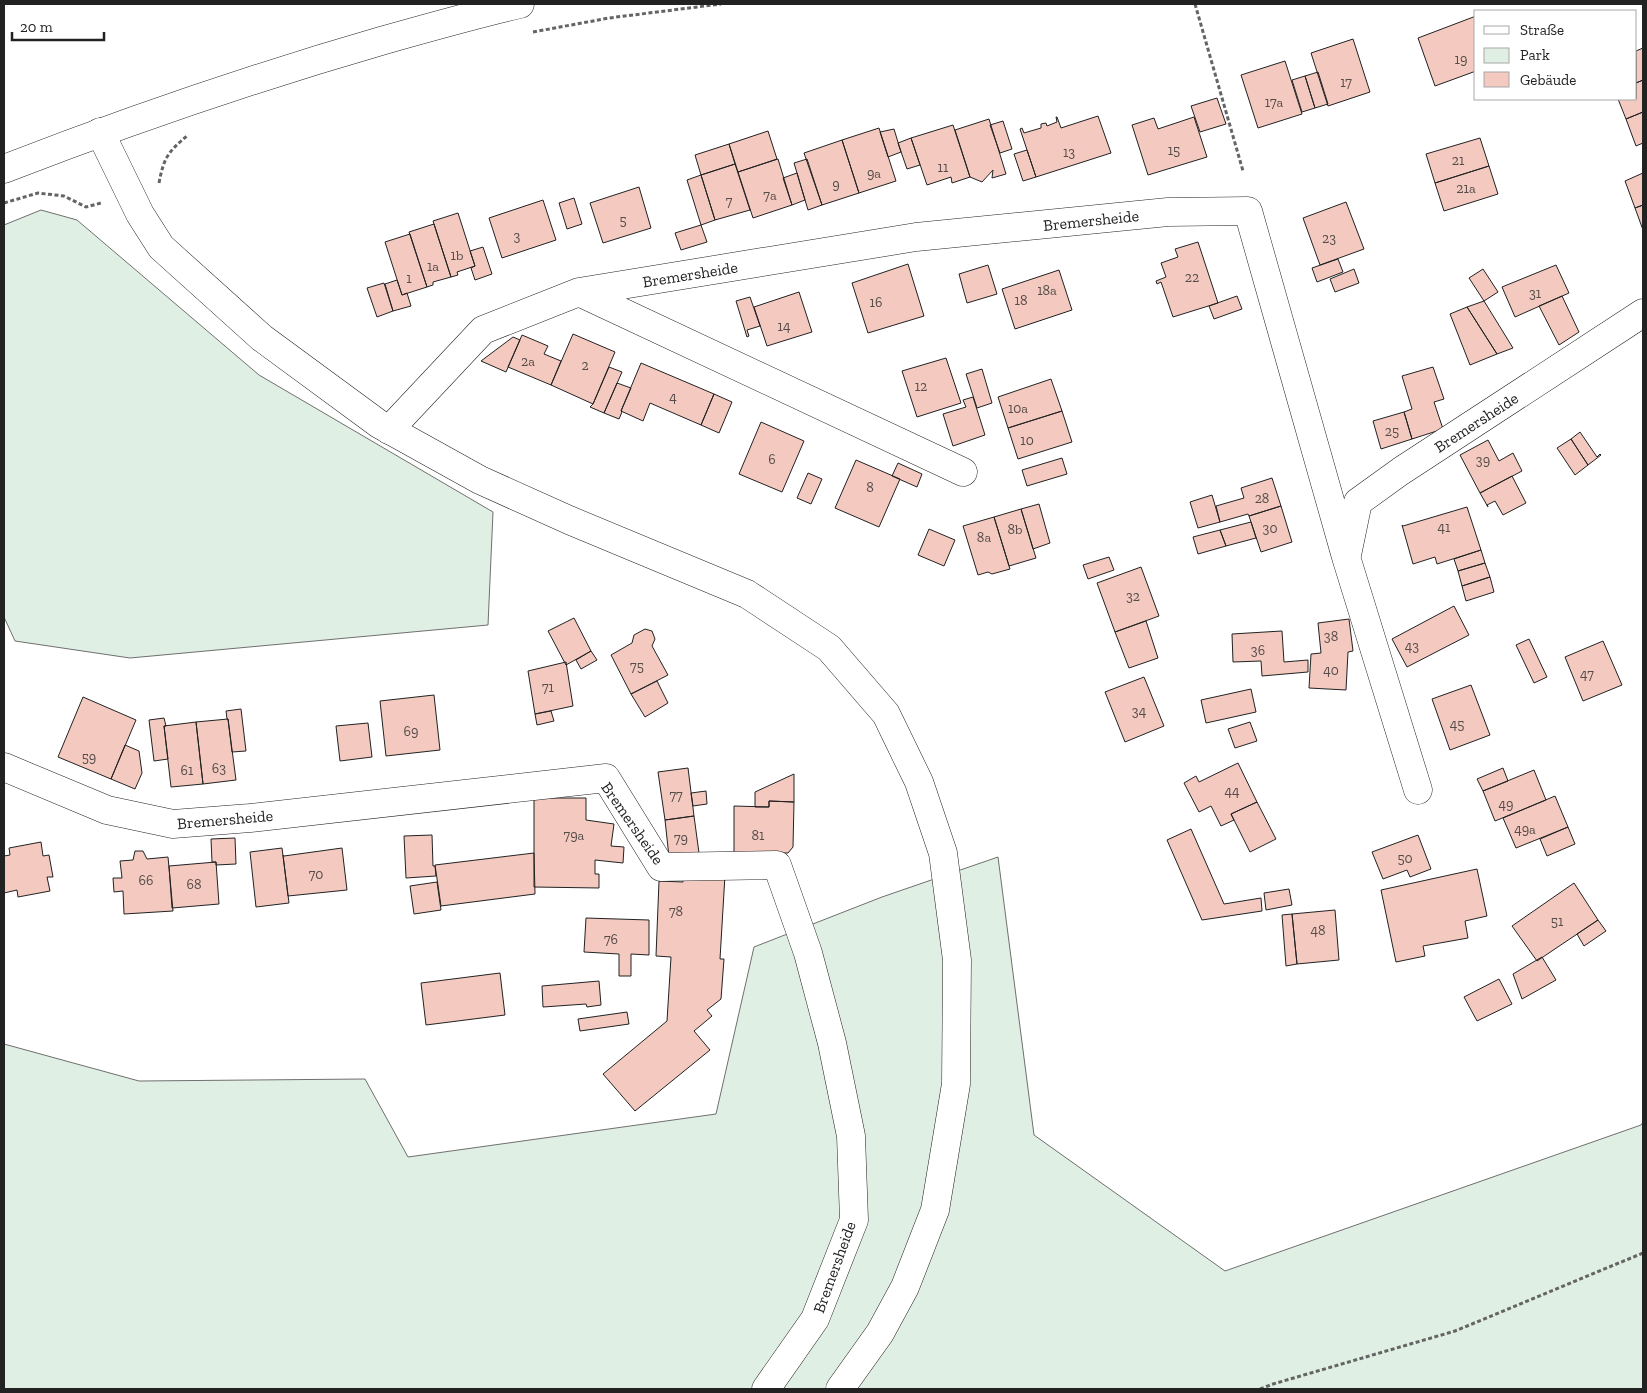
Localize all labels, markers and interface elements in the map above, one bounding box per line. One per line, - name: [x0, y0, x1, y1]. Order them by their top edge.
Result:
- scale bar: [12, 10, 105, 42]
- legend: [1474, 10, 1637, 100]
- text: 20 m: [20, 18, 53, 36]
- text: Straße: [1520, 21, 1564, 39]
- text: Park: [1520, 46, 1550, 64]
- house number: 19: [1455, 51, 1467, 68]
- text: Gebäude: [1520, 71, 1576, 89]
- house number: 17: [1340, 74, 1352, 91]
- house number: 17a: [1265, 94, 1283, 111]
- house number: 15: [1168, 142, 1180, 159]
- house number: 13: [1063, 144, 1075, 161]
- house number: 21: [1452, 152, 1465, 169]
- house number: 11: [938, 159, 949, 176]
- house number: 9a: [867, 165, 881, 182]
- house number: 9: [832, 176, 840, 193]
- house number: 21a: [1456, 180, 1476, 197]
- house number: 7a: [763, 187, 777, 204]
- house number: 7: [726, 193, 733, 210]
- street label: Bremersheide: [1042, 206, 1140, 235]
- house number: 5: [619, 212, 627, 229]
- house number: 3: [514, 228, 521, 245]
- house number: 23: [1322, 230, 1336, 247]
- house number: 1b: [451, 247, 463, 264]
- house number: 1a: [427, 258, 439, 275]
- street label: Bremersheide: [641, 258, 739, 291]
- house number: 22: [1185, 269, 1199, 286]
- house number: 1: [406, 270, 412, 287]
- house number: 18a: [1037, 282, 1057, 299]
- house number: 31: [1529, 285, 1542, 302]
- house number: 18: [1015, 292, 1027, 309]
- house number: 16: [870, 294, 882, 311]
- house number: 14: [778, 318, 791, 335]
- house number: 2a: [521, 353, 535, 370]
- house number: 2: [581, 357, 589, 374]
- house number: 12: [915, 378, 927, 395]
- street label: Bremersheide: [1431, 388, 1522, 457]
- house number: 4: [669, 389, 677, 406]
- house number: 10a: [1008, 400, 1028, 417]
- house number: 25: [1385, 423, 1399, 440]
- house number: 10: [1020, 432, 1034, 449]
- house number: 6: [768, 451, 776, 468]
- house number: 39: [1476, 452, 1490, 469]
- house number: 8: [866, 479, 874, 496]
- house number: 28: [1255, 490, 1269, 507]
- house number: 41: [1438, 519, 1451, 536]
- house number: 30: [1263, 520, 1277, 537]
- house number: 8b: [1007, 521, 1023, 538]
- house number: 8a: [977, 529, 991, 546]
- house number: 32: [1126, 588, 1140, 605]
- house number: 38: [1324, 628, 1338, 645]
- house number: 43: [1405, 638, 1419, 655]
- house number: 36: [1251, 642, 1265, 659]
- house number: 75: [630, 658, 644, 675]
- house number: 40: [1323, 662, 1339, 679]
- house number: 47: [1580, 666, 1594, 683]
- house number: 71: [542, 679, 555, 696]
- house number: 34: [1132, 703, 1147, 720]
- house number: 45: [1450, 716, 1464, 733]
- house number: 69: [404, 723, 418, 740]
- house number: 59: [82, 749, 96, 766]
- house number: 63: [212, 760, 226, 777]
- house number: 61: [181, 762, 194, 779]
- street label: Bremersheide: [597, 778, 668, 868]
- house number: 44: [1224, 783, 1240, 800]
- house number: 77: [669, 787, 683, 804]
- house number: 49: [1499, 796, 1513, 813]
- street label: Bremersheide: [176, 806, 274, 833]
- house number: 49a: [1514, 821, 1536, 838]
- house number: 79a: [564, 827, 585, 844]
- house number: 81: [752, 827, 765, 844]
- house number: 79: [674, 830, 688, 847]
- house number: 50: [1397, 850, 1413, 867]
- house number: 70: [309, 866, 323, 883]
- house number: 66: [139, 872, 153, 889]
- house number: 68: [187, 876, 201, 893]
- house number: 78: [669, 903, 683, 920]
- house number: 51: [1551, 913, 1564, 930]
- house number: 48: [1310, 922, 1326, 939]
- house number: 76: [604, 931, 618, 948]
- street label: Bremersheide: [809, 1219, 860, 1316]

